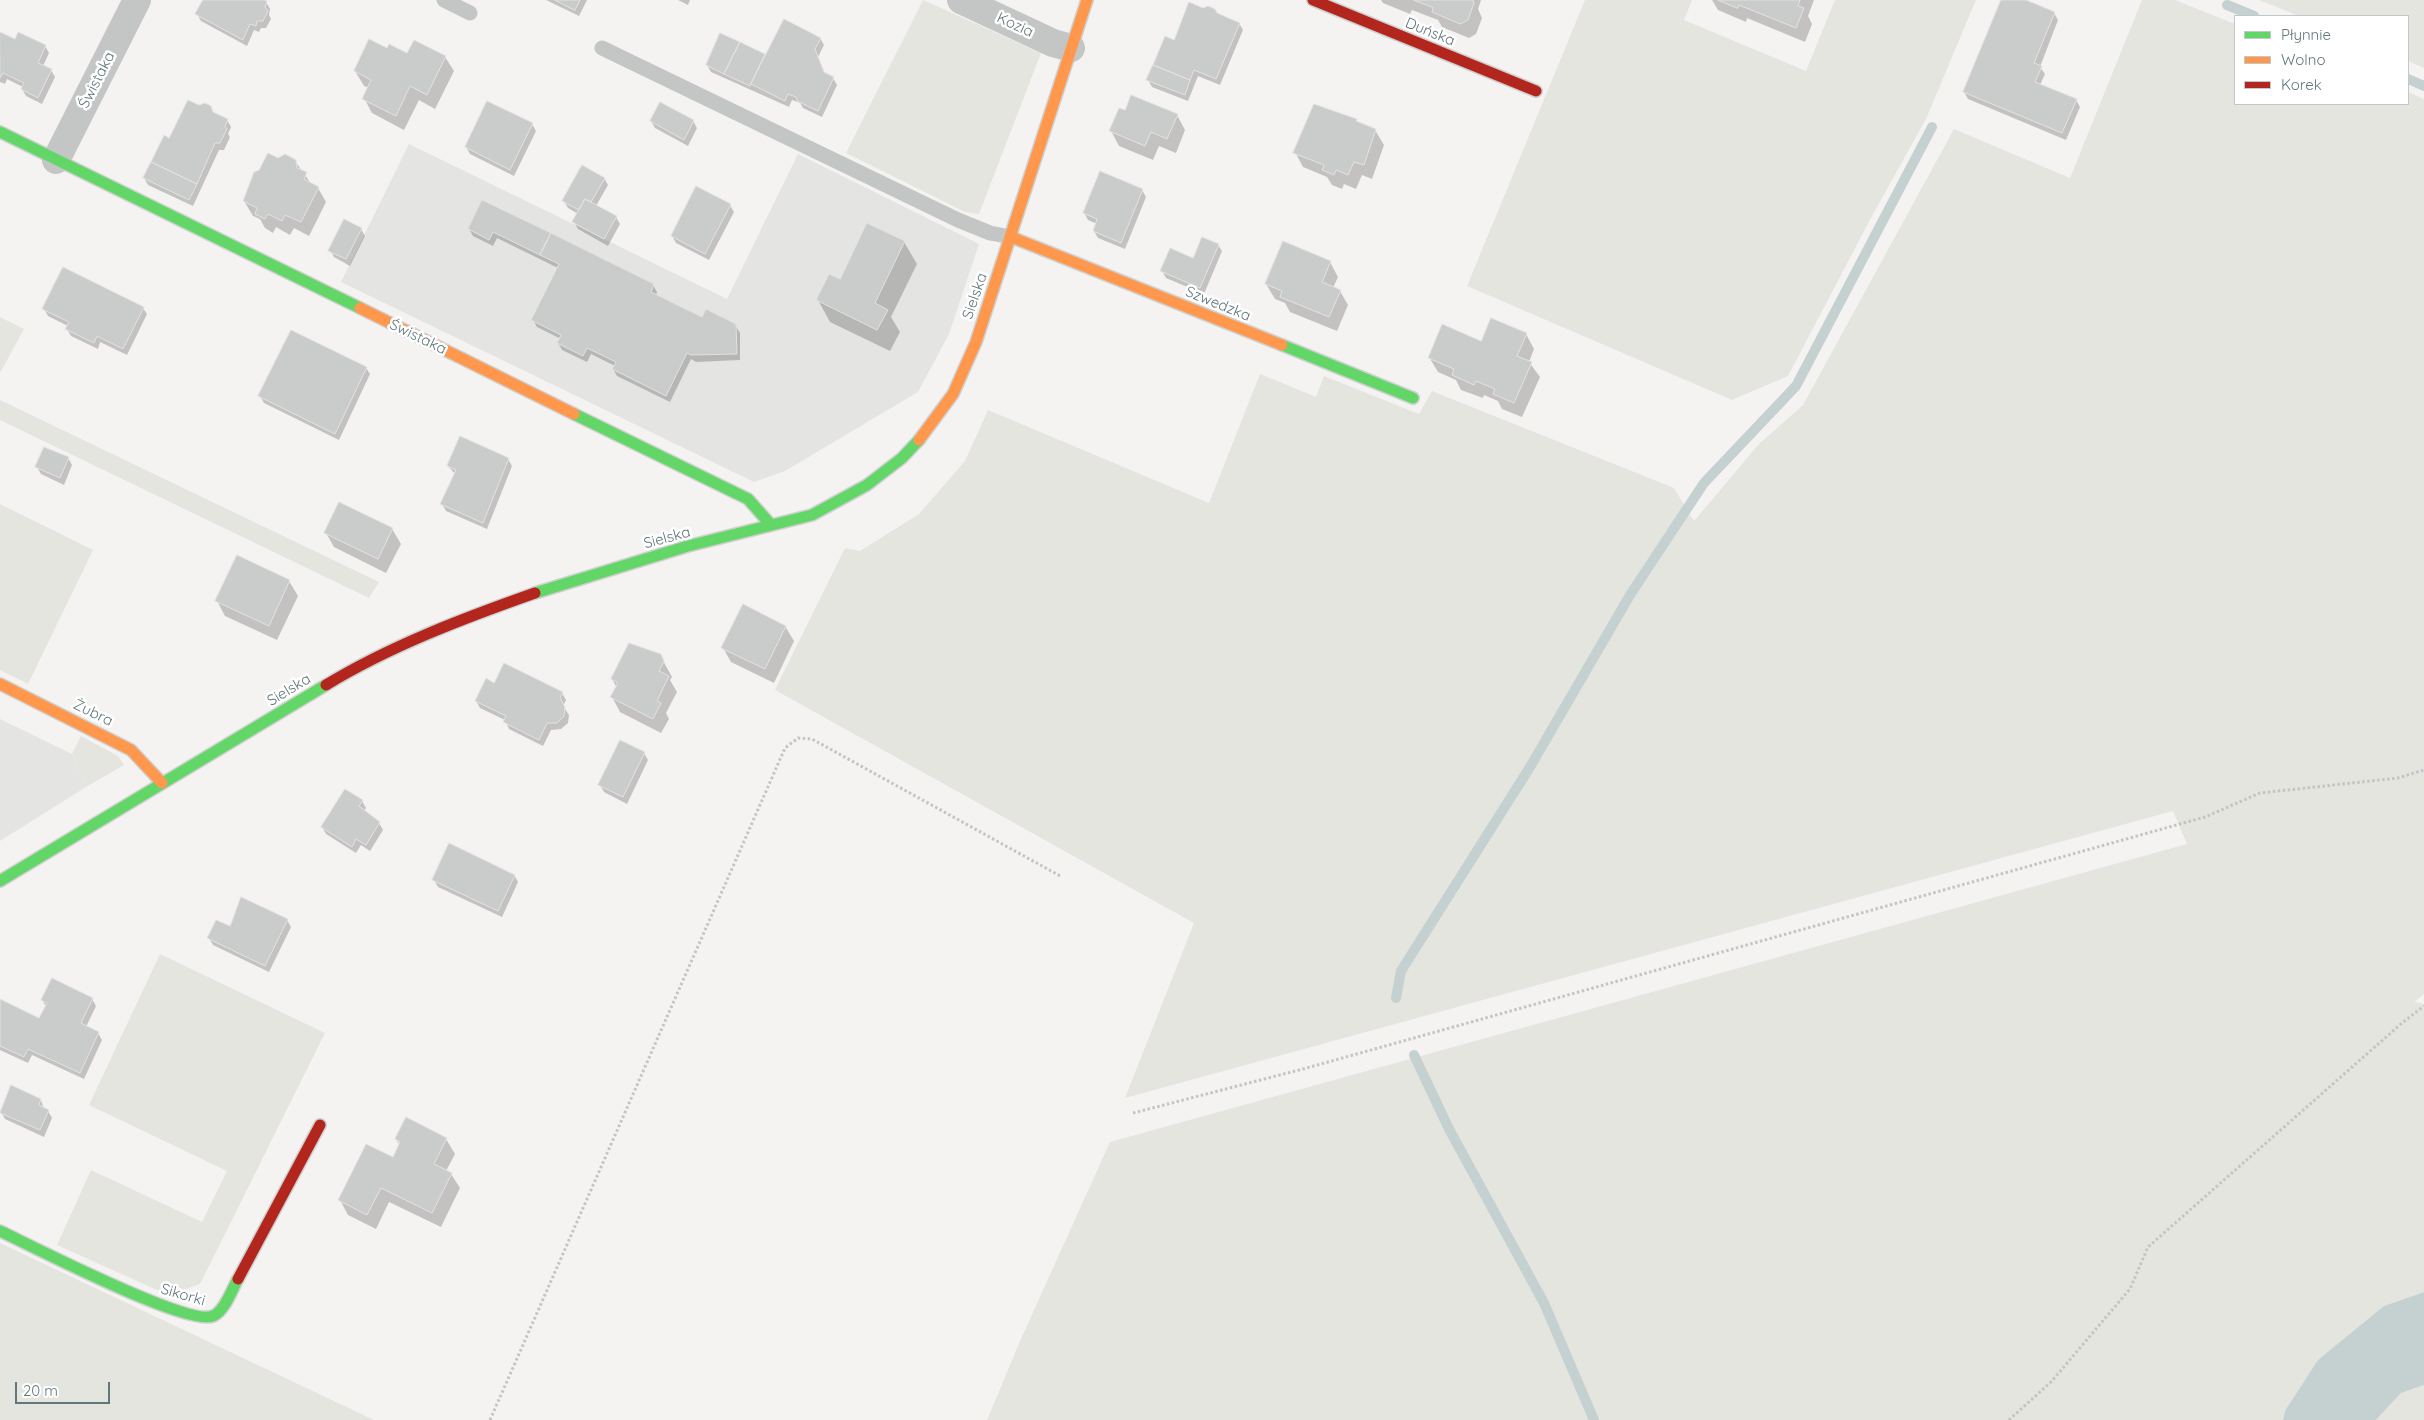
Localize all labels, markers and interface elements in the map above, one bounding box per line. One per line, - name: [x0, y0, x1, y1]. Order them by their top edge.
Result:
- street label: Kozia: [994, 9, 1036, 41]
- street label: Duńska: [1402, 14, 1458, 50]
- legend: [2234, 15, 2409, 105]
- text: Płynnie: [2281, 25, 2331, 44]
- street label: Świstaka: [75, 49, 119, 111]
- text: Wolno: [2281, 50, 2326, 69]
- text: Korek: [2281, 75, 2322, 94]
- street label: Sielska: [959, 271, 991, 321]
- street label: Szwedzka: [1183, 283, 1253, 325]
- street label: Świstaka: [387, 315, 449, 359]
- street label: Sielska: [642, 523, 692, 553]
- street label: Sielska: [264, 670, 314, 710]
- street label: Żubra: [70, 696, 116, 730]
- street label: Sikorki: [159, 1280, 207, 1310]
- scale bar: [18, 1372, 112, 1404]
- text: 20 m: [23, 1381, 58, 1400]

